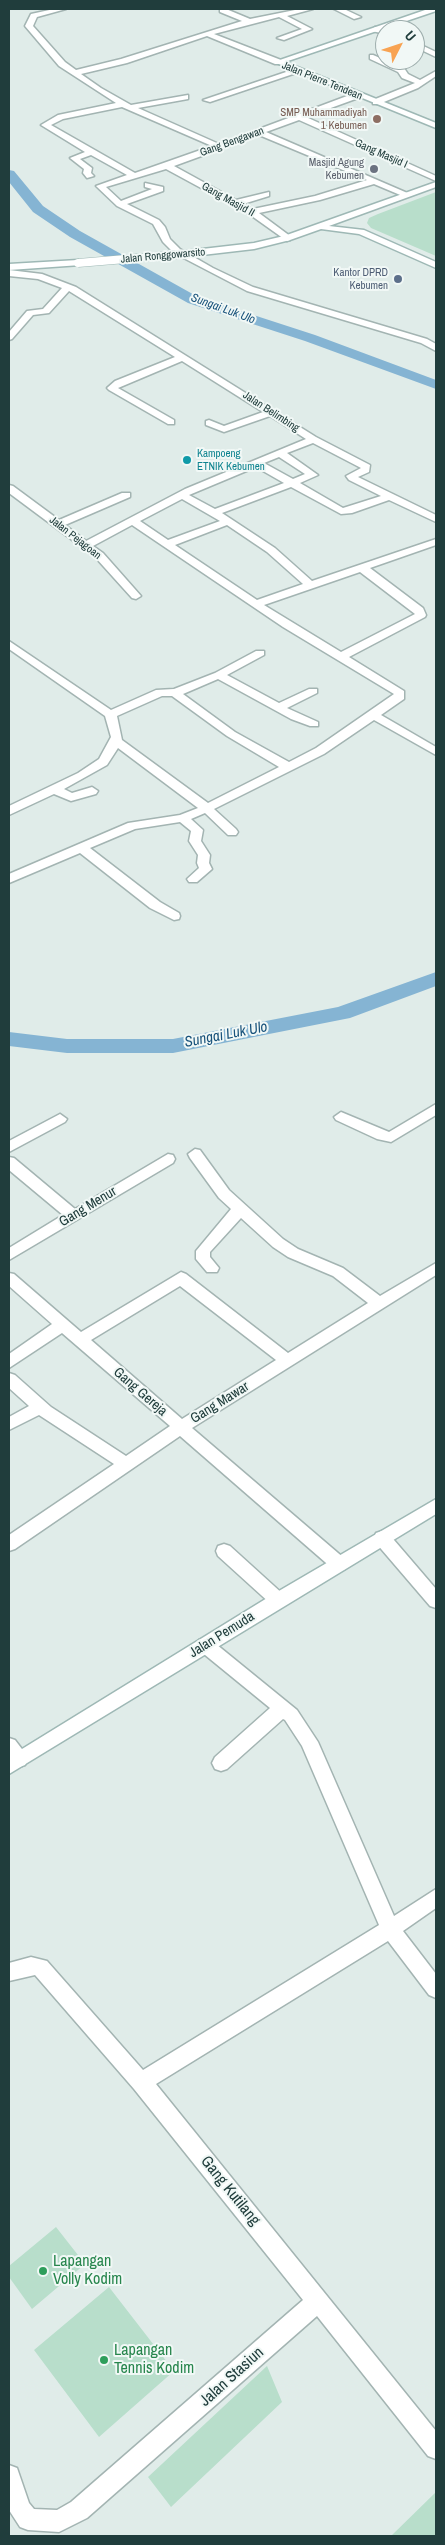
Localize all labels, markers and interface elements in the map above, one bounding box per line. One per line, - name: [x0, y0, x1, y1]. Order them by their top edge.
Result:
- north arrow: [375, 20, 425, 70]
- text: U: [401, 27, 420, 45]
- street label: Jalan Pierre Tendean: [280, 59, 364, 103]
- place label: SMP Muhammadiyah 1 Kebumen: [280, 106, 367, 132]
- marker: SMP Muhammadiyah 1 Kebumen: [371, 113, 383, 125]
- street label: Gang Bengawan: [198, 124, 266, 160]
- street label: Gang Masjid I: [353, 137, 409, 171]
- place label: Masjid Agung Kebumen: [309, 156, 364, 182]
- marker: Masjid Agung Kebumen: [368, 163, 380, 175]
- street label: Gang Masjid II: [199, 180, 257, 220]
- street label: Jalan Ronggowarsito: [120, 246, 206, 266]
- place label: Kantor DPRD Kebumen: [333, 266, 388, 292]
- marker: Kantor DPRD Kebumen: [392, 273, 404, 285]
- water label: Sungai Luk Ulo: [189, 291, 257, 327]
- street label: Jalan Belimbing: [240, 389, 302, 435]
- place label: Kampoeng ETNIK Kebumen: [197, 447, 265, 473]
- marker: Kampoeng ETNIK Kebumen: [181, 454, 193, 466]
- street label: Jalan Pejagoan: [46, 514, 104, 562]
- water label: Sungai Luk Ulo: [183, 1018, 269, 1052]
- street label: Gang Menur: [56, 1183, 120, 1231]
- street label: Gang Gereja: [110, 1364, 170, 1420]
- street label: Gang Mawar: [188, 1378, 252, 1428]
- street label: Jalan Pemuda: [186, 1608, 258, 1662]
- street label: Gang Kutilang: [196, 2152, 264, 2230]
- place label: Lapangan Volly Kodim: [53, 2252, 122, 2290]
- marker: Lapangan Volly Kodim: [37, 2265, 49, 2277]
- place label: Lapangan Tennis Kodim: [114, 2341, 194, 2379]
- street label: Jalan Stasiun: [196, 2343, 268, 2411]
- marker: Lapangan Tennis Kodim: [98, 2354, 110, 2366]

